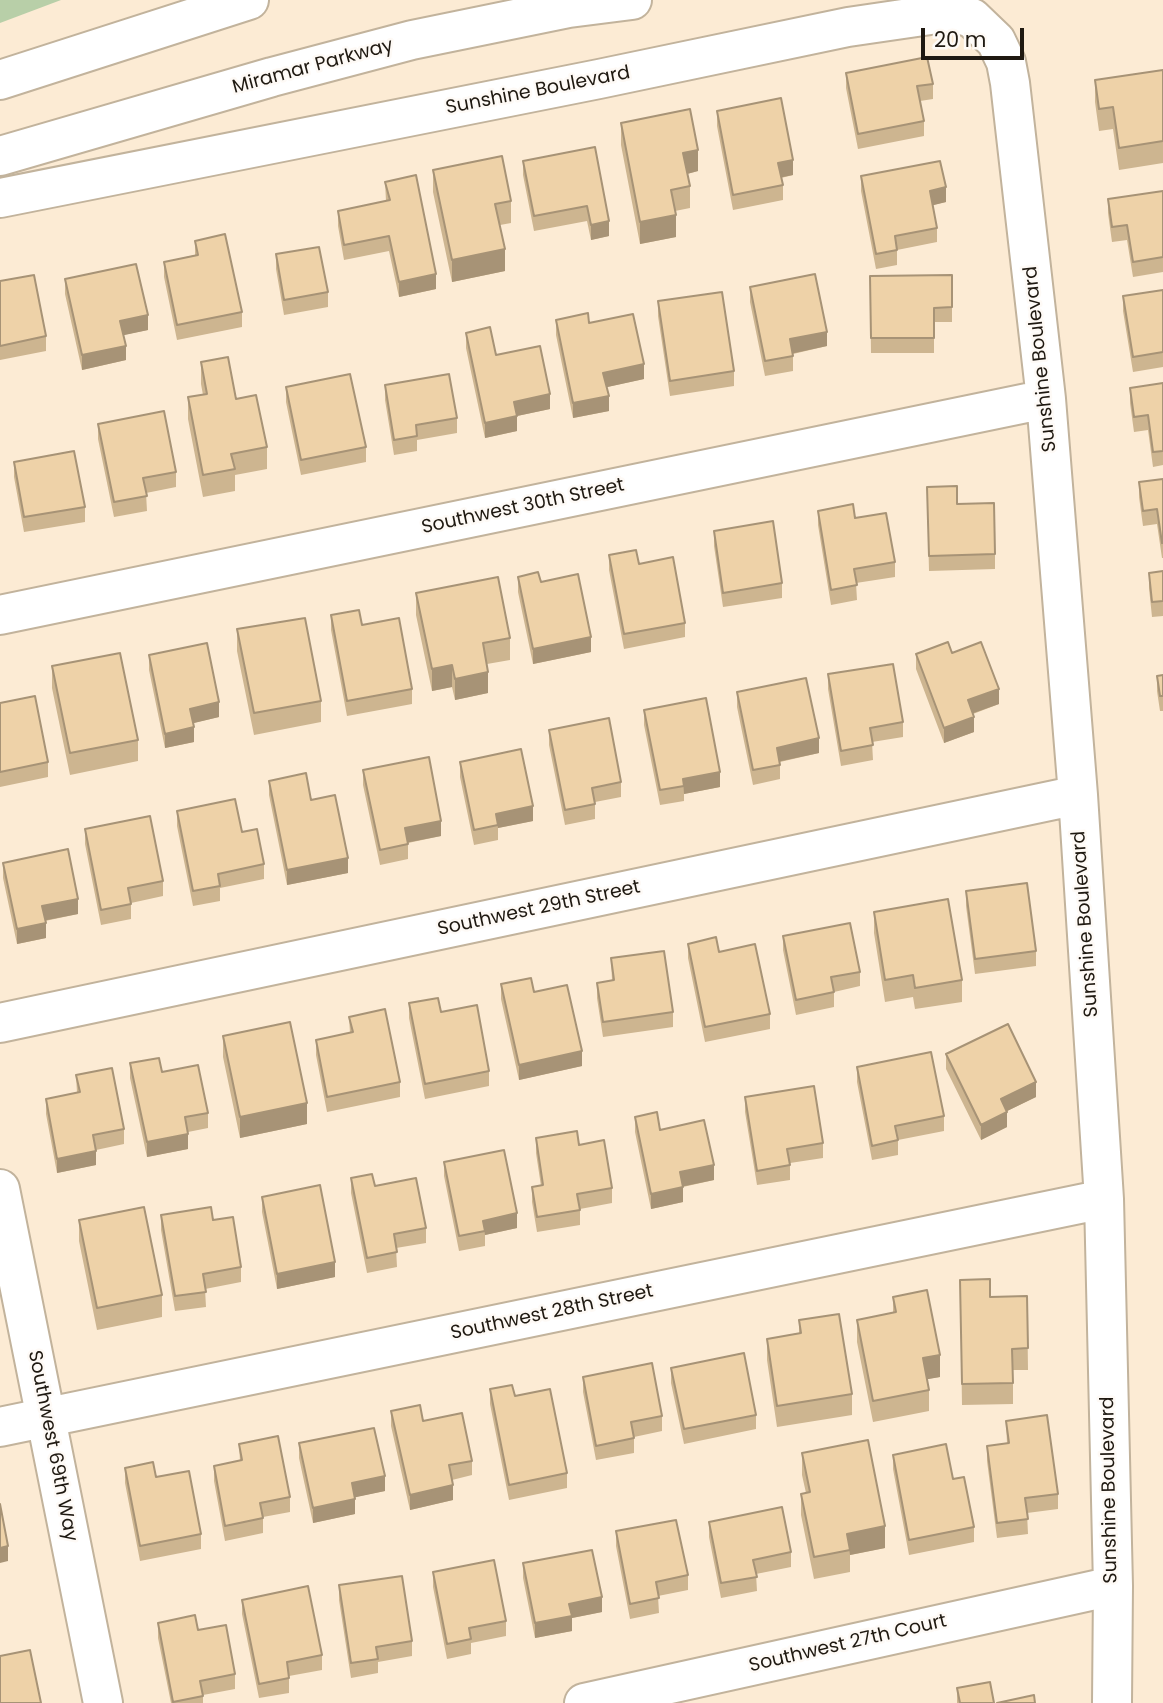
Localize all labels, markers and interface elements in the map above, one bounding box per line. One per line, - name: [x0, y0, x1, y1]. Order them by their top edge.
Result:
- scale bar: [925, 14, 1028, 58]
- text: 20 m: [934, 25, 987, 54]
- street label: Miramar Parkway: [230, 35, 396, 99]
- street label: Sunshine Boulevard: [444, 62, 632, 120]
- street label: Sunshine Boulevard: [1020, 265, 1062, 453]
- street label: Southwest 30th Street: [420, 474, 626, 540]
- street label: Sunshine Boulevard: [1068, 830, 1104, 1018]
- street label: Southwest 29th Street: [436, 876, 642, 942]
- street label: Southwest 28th Street: [449, 1280, 655, 1346]
- street label: Southwest 69th Way: [22, 1349, 82, 1543]
- street label: Sunshine Boulevard: [1097, 1396, 1123, 1584]
- street label: Southwest 27th Court: [747, 1610, 949, 1678]

